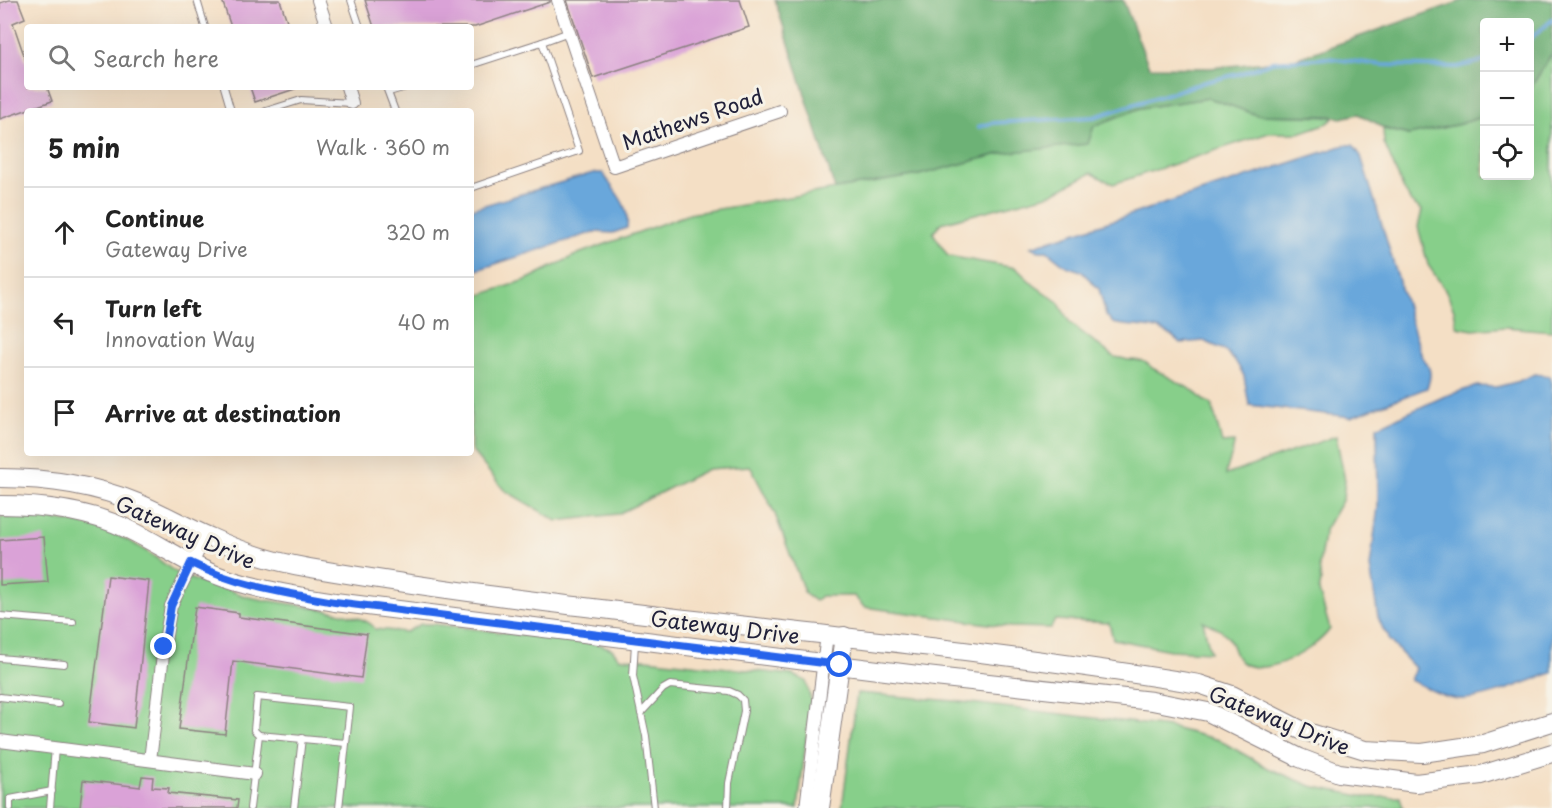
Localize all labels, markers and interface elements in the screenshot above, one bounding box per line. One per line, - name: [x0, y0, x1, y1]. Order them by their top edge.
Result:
- map controls: [1480, 18, 1534, 180]
- button: +: [1480, 18, 1534, 72]
- search box: [24, 24, 474, 90]
- icon: search: [45, 41, 78, 74]
- text: Search here: [93, 41, 219, 74]
- button: −: [1480, 72, 1534, 126]
- street label: Mathews Road: [617, 79, 767, 157]
- button: locate: [1480, 126, 1534, 180]
- text: 5 min: [48, 128, 120, 167]
- text: Walk · 360 m: [316, 132, 450, 162]
- text: Continue: [105, 201, 204, 234]
- icon: ahead: [48, 216, 81, 249]
- text: 320 m: [386, 217, 450, 247]
- text: Gateway Drive: [105, 234, 248, 264]
- text: Turn left: [105, 291, 202, 324]
- icon: left: [48, 306, 81, 339]
- text: 40 m: [398, 307, 450, 337]
- text: Innovation Way: [105, 324, 255, 354]
- icon: arrive: [48, 396, 81, 429]
- text: Arrive at destination: [105, 396, 341, 429]
- street label: Gateway Drive: [111, 486, 261, 576]
- street label: Gateway Drive: [649, 601, 802, 651]
- route end: [150, 633, 176, 659]
- route start: [826, 651, 852, 677]
- street label: Gateway Drive: [1204, 676, 1355, 762]

